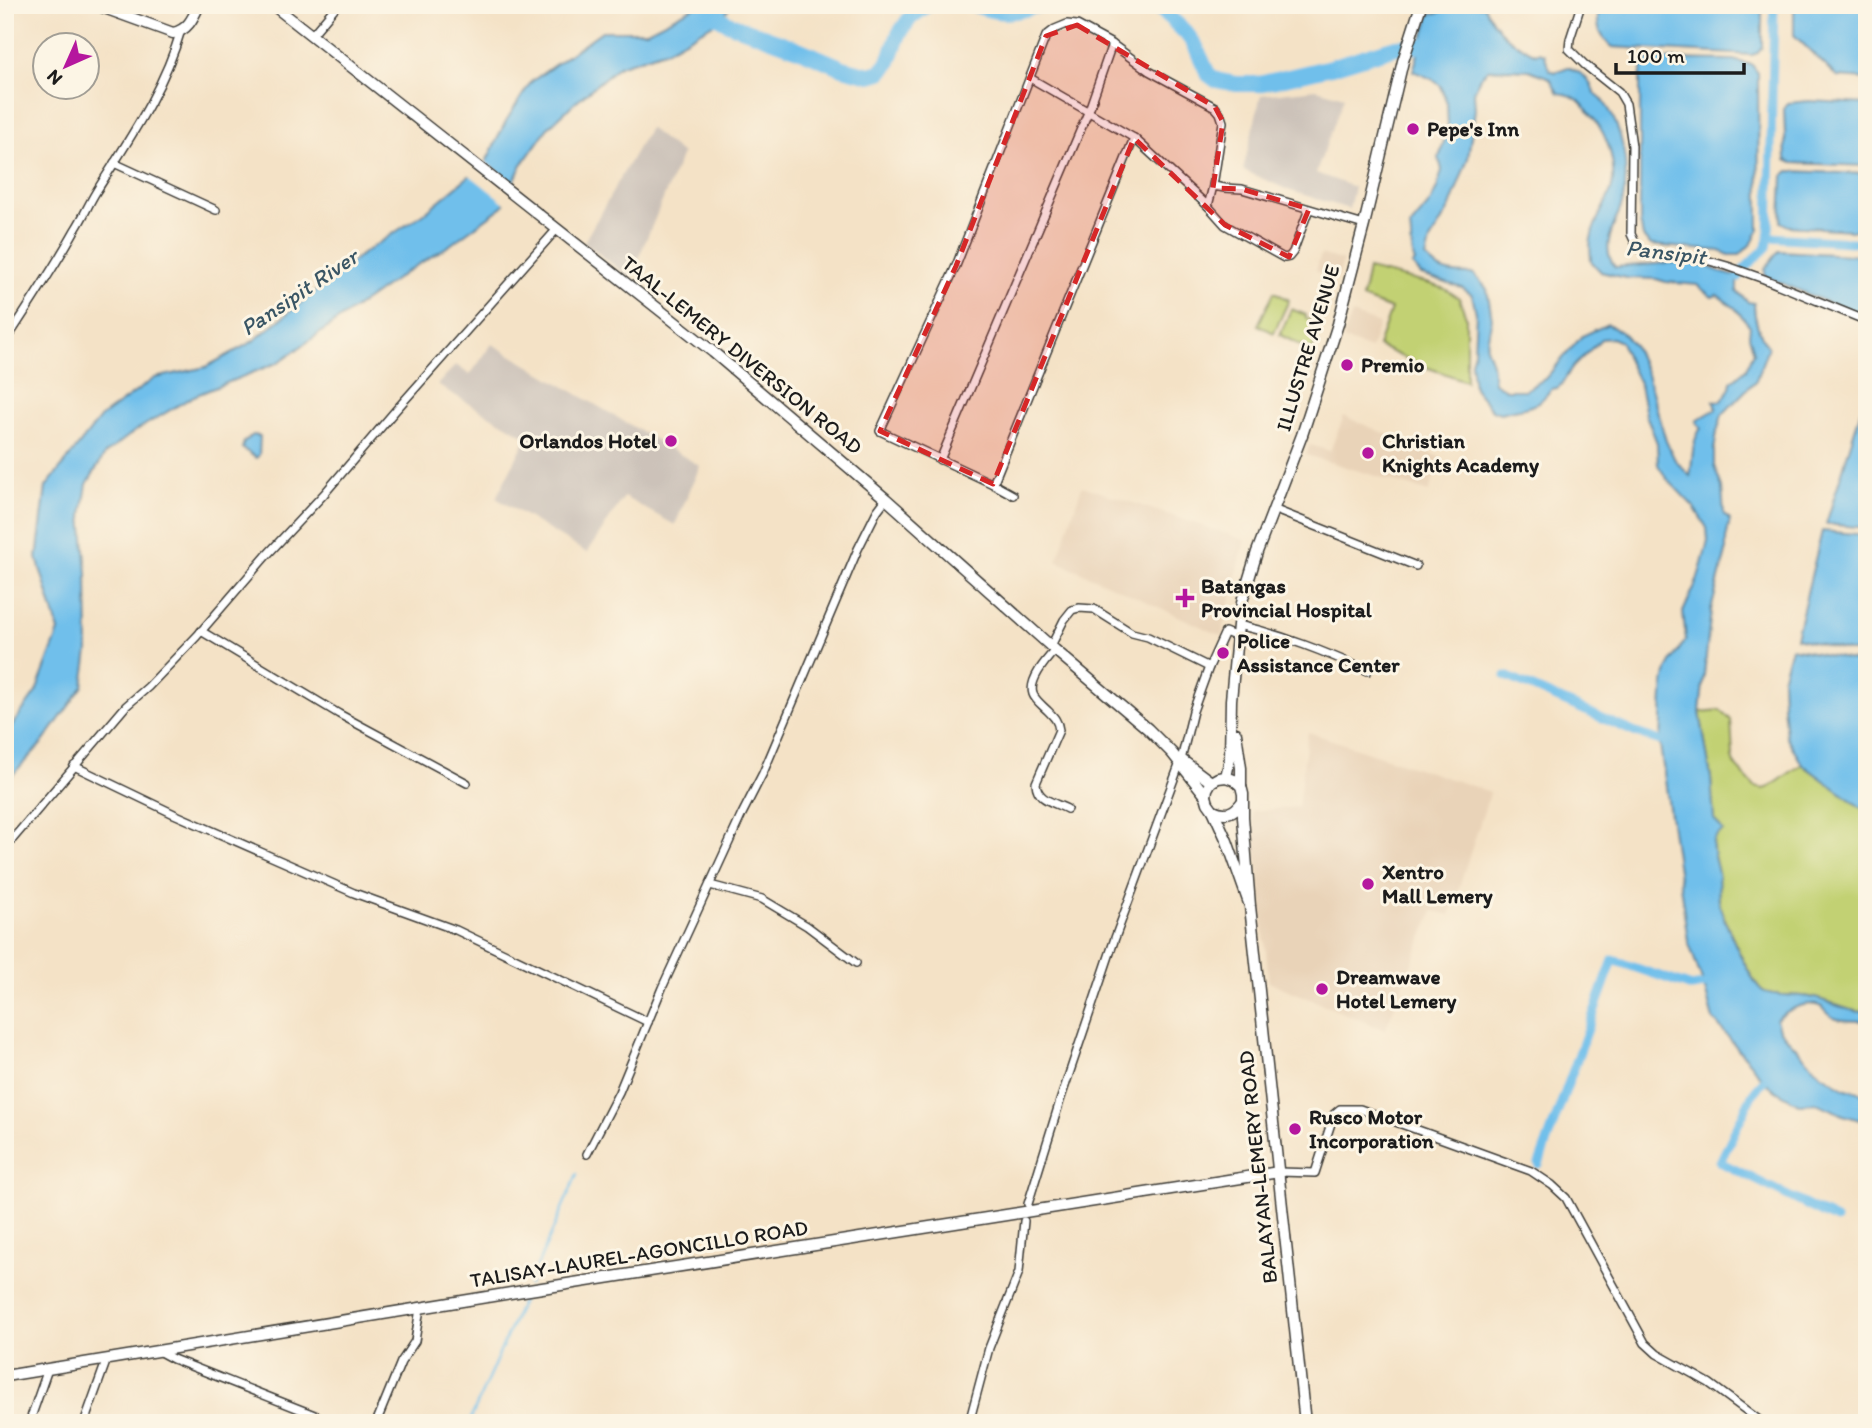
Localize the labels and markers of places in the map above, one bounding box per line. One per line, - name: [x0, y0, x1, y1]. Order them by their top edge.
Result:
- place label: Pepe's Inn: [1427, 116, 1519, 142]
- marker: Pepe's Inn: [1405, 121, 1421, 137]
- place label: Premio: [1361, 352, 1425, 377]
- marker: Premio: [1339, 357, 1355, 373]
- place label: Orlandos Hotel: [519, 428, 658, 453]
- place label: Christian Knights Academy: [1382, 428, 1540, 478]
- marker: Orlandos Hotel: [663, 433, 679, 449]
- marker: Christian Knights Academy: [1360, 445, 1376, 461]
- place label: Batangas Provincial Hospital: [1201, 573, 1373, 623]
- marker: Batangas Provincial Hospital: [1175, 588, 1195, 608]
- place label: Police Assistance Center: [1236, 628, 1400, 677]
- marker: Police Assistance Center: [1215, 645, 1231, 661]
- place label: Xentro Mall Lemery: [1382, 859, 1493, 909]
- marker: Xentro Mall Lemery: [1360, 876, 1376, 892]
- place label: Dreamwave Hotel Lemery: [1336, 964, 1456, 1014]
- marker: Dreamwave Hotel Lemery: [1314, 981, 1330, 997]
- place label: Rusco Motor Incorporation: [1309, 1104, 1434, 1154]
- marker: Rusco Motor Incorporation: [1287, 1121, 1303, 1137]

